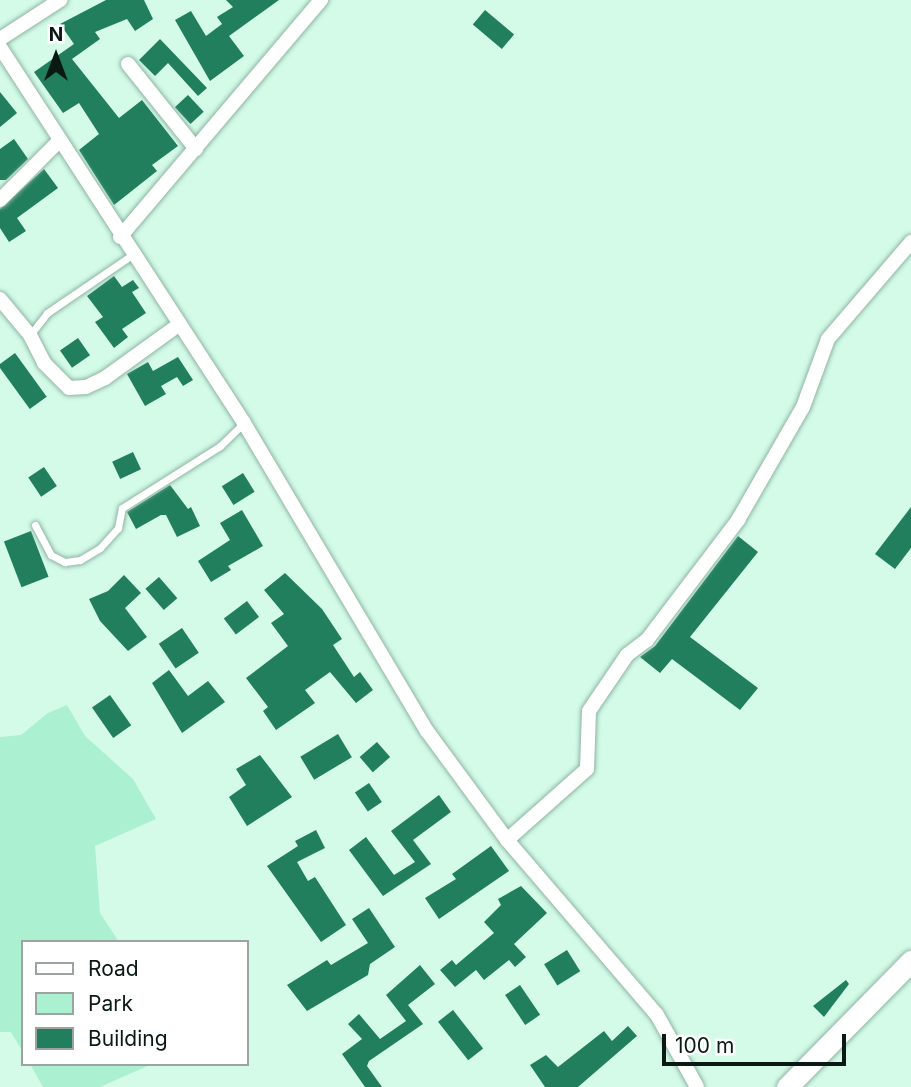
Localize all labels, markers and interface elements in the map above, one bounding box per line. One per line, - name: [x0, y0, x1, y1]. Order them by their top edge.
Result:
- north arrow: [21, 21, 91, 91]
- text: N: [49, 23, 63, 46]
- legend: [21, 940, 248, 1066]
- text: Road: [88, 956, 139, 981]
- text: Park: [88, 991, 133, 1016]
- scale bar: [666, 1020, 850, 1064]
- text: Building: [88, 1026, 168, 1051]
- text: 100 m: [675, 1033, 734, 1058]

